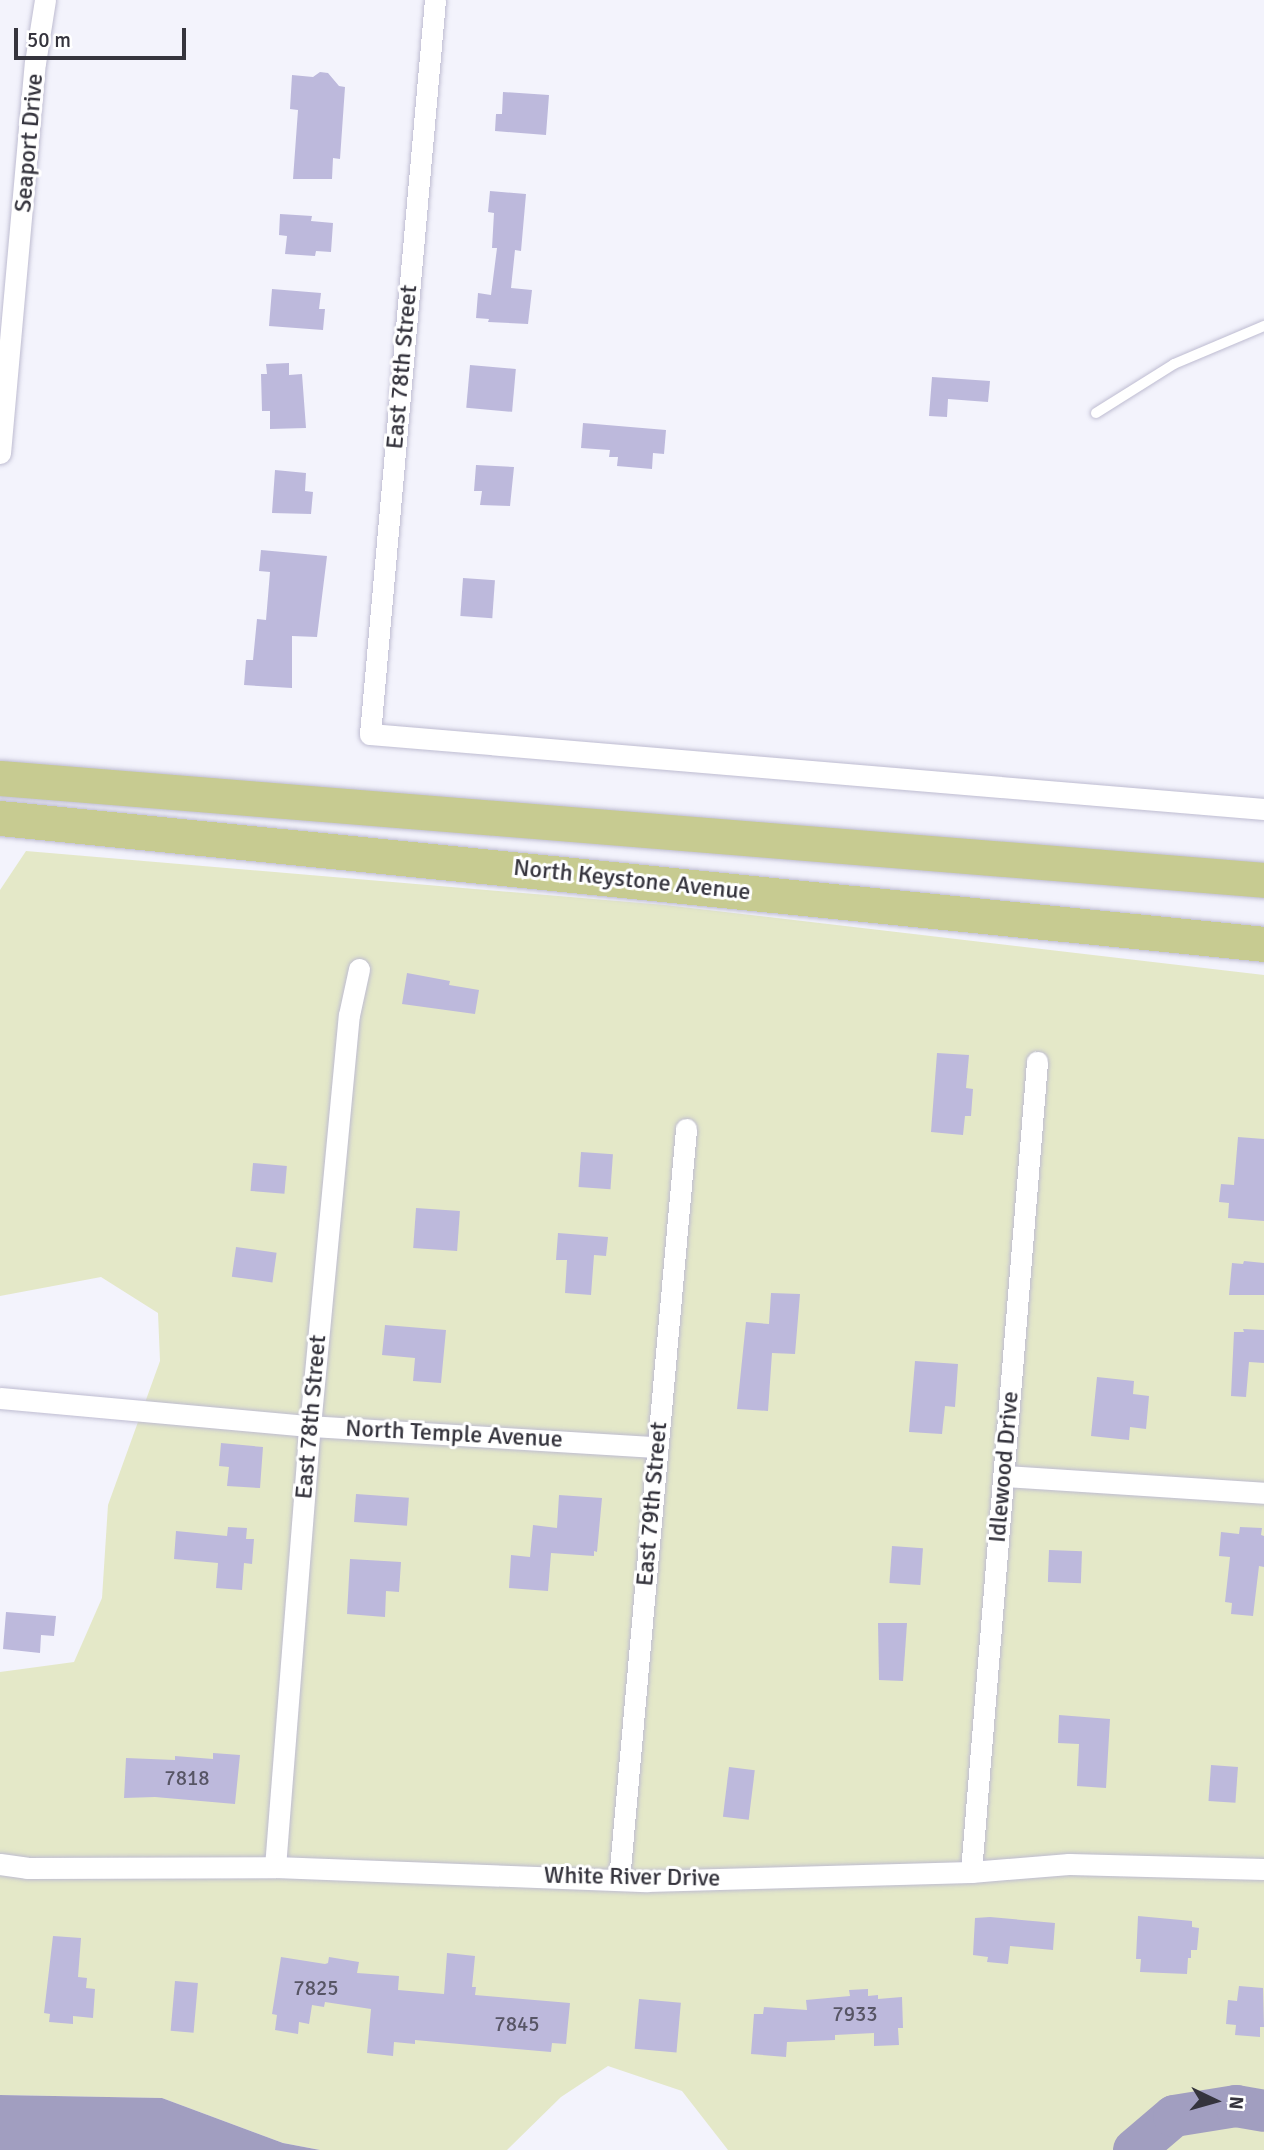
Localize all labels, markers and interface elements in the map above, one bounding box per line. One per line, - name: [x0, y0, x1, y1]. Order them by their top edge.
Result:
- scale bar: [18, 14, 189, 58]
- text: 50 m: [27, 27, 71, 53]
- street label: Seaport Drive: [9, 72, 49, 214]
- street label: East 78th Street: [380, 284, 424, 450]
- street label: North Keystone Avenue: [512, 853, 752, 907]
- street label: East 78th Street: [289, 1334, 333, 1500]
- street label: Idlewood Drive: [983, 1390, 1025, 1544]
- street label: North Temple Avenue: [345, 1414, 563, 1454]
- street label: East 79th Street: [630, 1421, 674, 1587]
- house number: 7818: [164, 1765, 210, 1791]
- street label: White River Drive: [544, 1861, 720, 1893]
- house number: 7825: [293, 1975, 339, 2001]
- house number: 7933: [832, 2001, 878, 2027]
- house number: 7845: [494, 2011, 540, 2037]
- north arrow: [1180, 2066, 1250, 2136]
- text: N: [1223, 2095, 1248, 2110]

